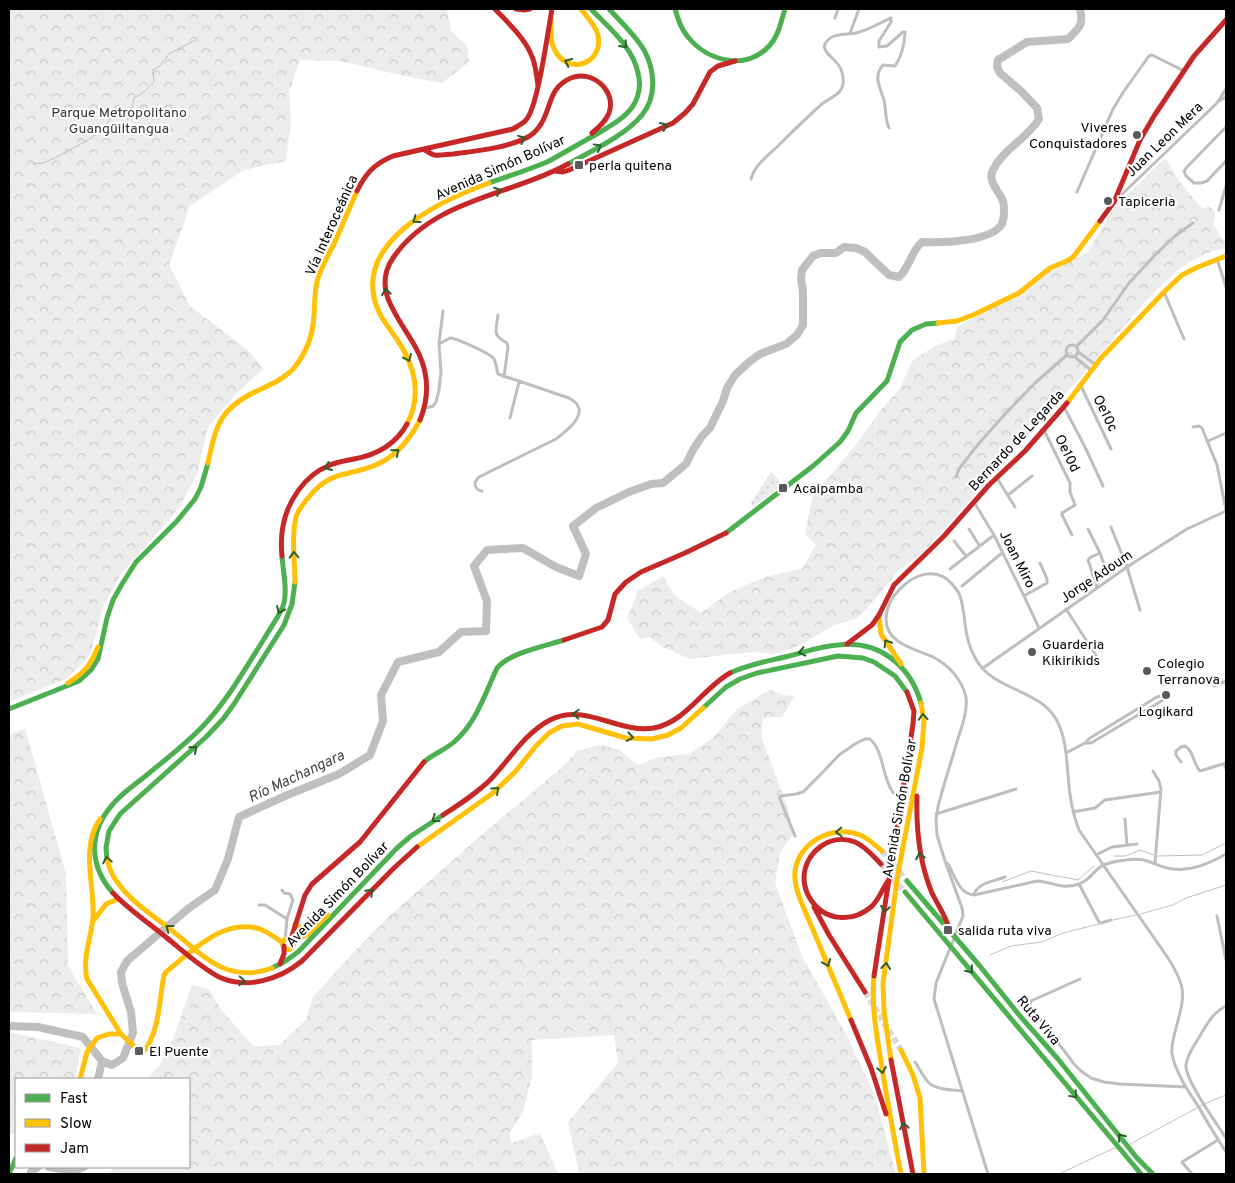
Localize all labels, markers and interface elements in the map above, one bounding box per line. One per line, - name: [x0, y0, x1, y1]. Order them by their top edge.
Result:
- one-way arrow: [618, 39, 627, 48]
- one-way arrow: [564, 57, 573, 68]
- street label: Juan Leon Mera: [1123, 99, 1207, 181]
- park label: Parque Metropolitano Guangüiltangua: [51, 105, 187, 138]
- place label: Viveres Conquistadores: [1029, 120, 1127, 153]
- one-way arrow: [659, 122, 668, 133]
- marker: Viveres Conquistadores: [1131, 129, 1143, 141]
- street label: Avenida Simón Bolívar: [433, 132, 569, 205]
- one-way arrow: [517, 135, 526, 145]
- one-way arrow: [593, 143, 602, 153]
- place label: perla quitena: [589, 158, 672, 175]
- marker: perla quitena: [573, 159, 585, 171]
- street label: Vía Interoceánica: [303, 173, 362, 279]
- one-way arrow: [493, 187, 502, 197]
- place label: Tapiceria: [1118, 194, 1175, 211]
- marker: Tapiceria: [1102, 195, 1114, 207]
- one-way arrow: [413, 215, 422, 223]
- one-way arrow: [382, 287, 392, 296]
- one-way arrow: [401, 352, 411, 361]
- street label: Bernardo de Legarda: [966, 387, 1068, 495]
- street label: Oe10c: [1089, 392, 1121, 435]
- street label: Oe10d: [1050, 432, 1083, 475]
- one-way arrow: [390, 450, 399, 458]
- one-way arrow: [324, 461, 333, 472]
- place label: Acaipamba: [793, 481, 863, 498]
- marker: Acaipamba: [777, 482, 789, 494]
- street label: Joan Miro: [995, 528, 1038, 591]
- street label: Jorge Adoum: [1057, 547, 1136, 608]
- one-way arrow: [289, 551, 300, 559]
- one-way arrow: [275, 605, 286, 614]
- place label: Guarderia Kikirikids: [1042, 637, 1104, 670]
- one-way arrow: [883, 639, 893, 648]
- marker: Guarderia Kikirikids: [1026, 646, 1038, 658]
- one-way arrow: [797, 647, 806, 657]
- place label: Colegio Terranova: [1157, 656, 1220, 689]
- marker: Colegio Terranova: [1141, 665, 1153, 677]
- marker: Logikard: [1160, 689, 1172, 701]
- place label: Logikard: [1139, 704, 1193, 721]
- one-way arrow: [571, 709, 579, 720]
- one-way arrow: [917, 712, 928, 720]
- one-way arrow: [625, 732, 634, 742]
- street label: Avenida Simón Bolívar: [880, 737, 921, 879]
- one-way arrow: [188, 746, 197, 755]
- water label: Río Machangara: [246, 747, 348, 808]
- one-way arrow: [490, 787, 499, 796]
- one-way arrow: [432, 813, 441, 823]
- one-way arrow: [835, 827, 842, 837]
- street label: Avenida Simón Bolívar: [283, 838, 393, 952]
- one-way arrow: [915, 851, 926, 860]
- one-way arrow: [102, 856, 113, 864]
- one-way arrow: [364, 889, 373, 898]
- one-way arrow: [880, 905, 890, 914]
- place label: salida ruta viva: [958, 923, 1052, 940]
- marker: salida ruta viva: [942, 924, 954, 936]
- one-way arrow: [166, 925, 175, 933]
- one-way arrow: [821, 958, 832, 967]
- one-way arrow: [880, 961, 891, 969]
- one-way arrow: [964, 965, 973, 974]
- one-way arrow: [238, 976, 246, 986]
- street label: Ruta Viva: [1012, 993, 1063, 1049]
- place label: El Puente: [149, 1044, 209, 1061]
- marker: El Puente: [133, 1045, 145, 1057]
- one-way arrow: [877, 1066, 887, 1075]
- legend: [15, 1078, 190, 1168]
- one-way arrow: [1068, 1089, 1077, 1098]
- text: Fast: [60, 1090, 88, 1109]
- text: Slow: [60, 1115, 92, 1134]
- one-way arrow: [899, 1122, 909, 1131]
- one-way arrow: [1118, 1134, 1126, 1143]
- text: Jam: [60, 1140, 89, 1159]

